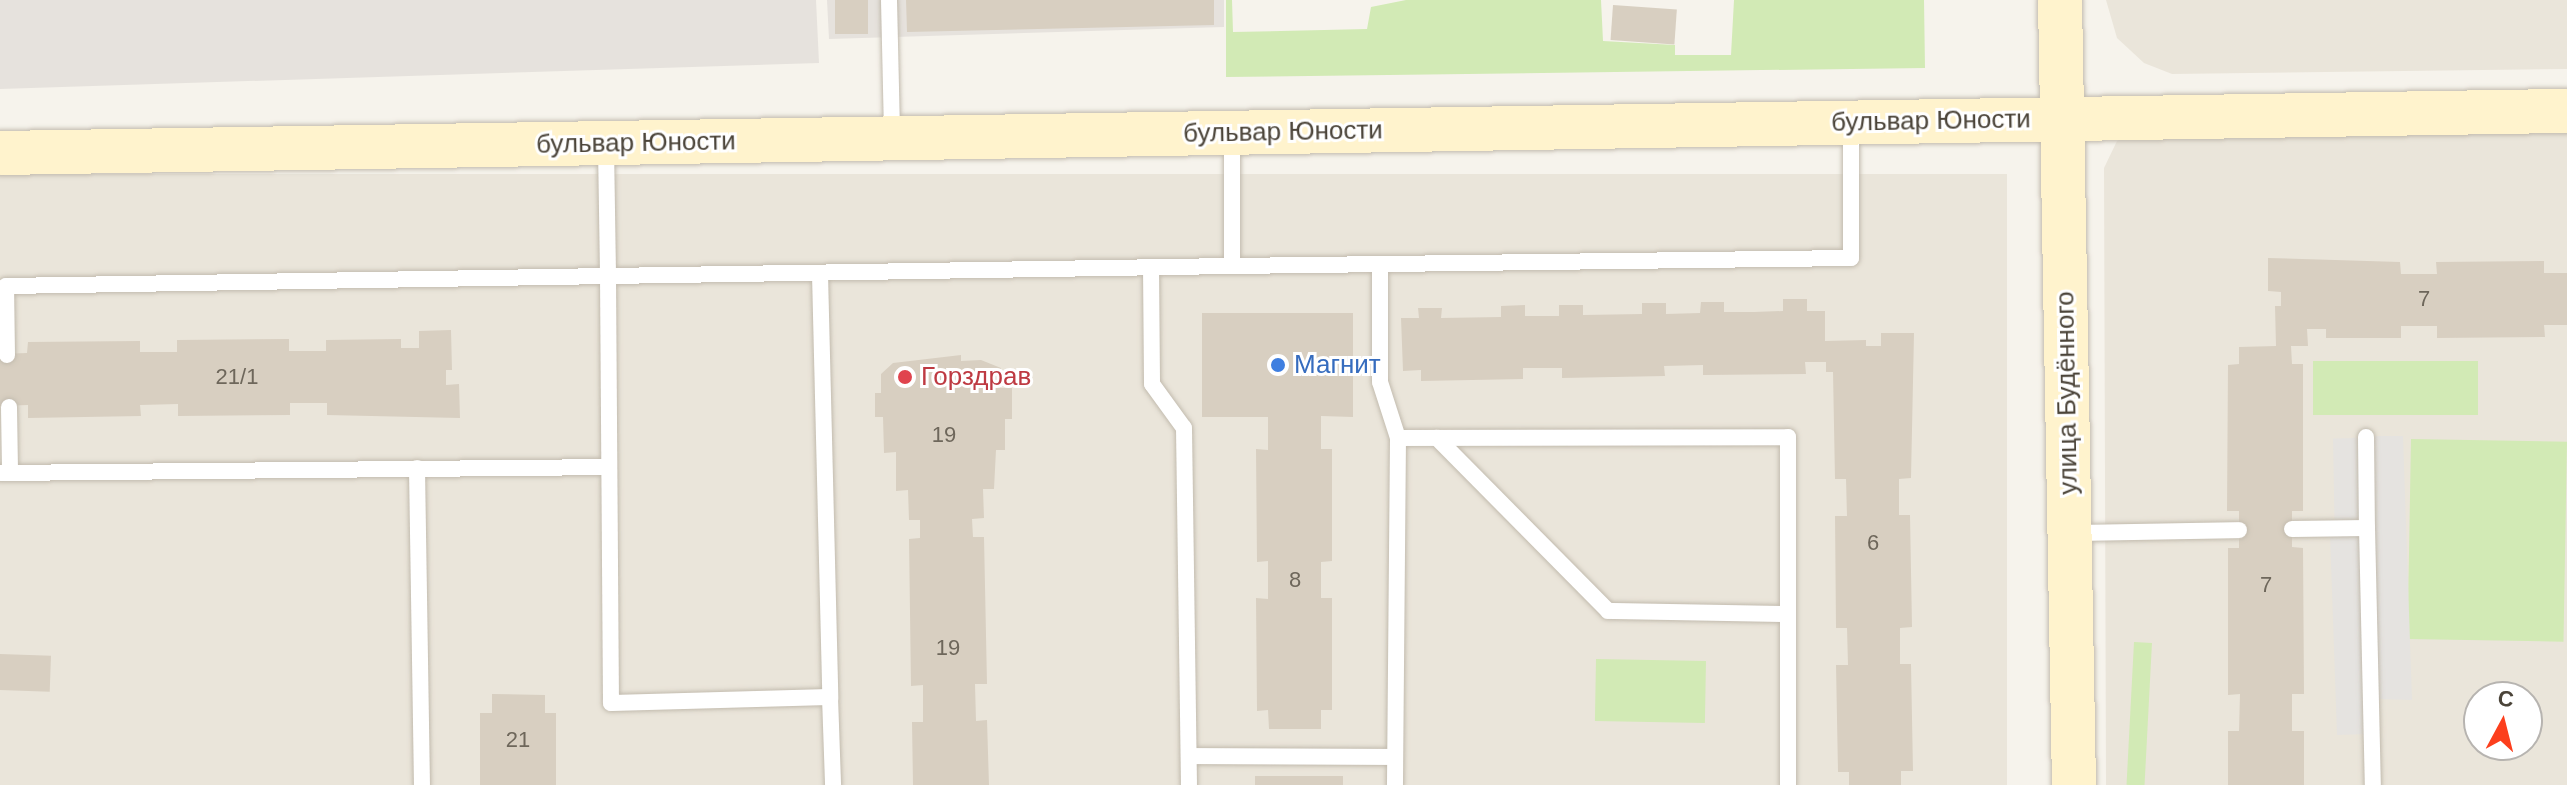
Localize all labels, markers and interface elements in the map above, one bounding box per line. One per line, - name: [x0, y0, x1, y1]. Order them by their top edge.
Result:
- street label: бульвар Юности: [1831, 104, 2031, 138]
- street label: бульвар Юности: [1183, 115, 1383, 149]
- street label: бульвар Юности: [536, 126, 736, 160]
- house number: 7: [2418, 286, 2430, 312]
- street label: улица Будённого: [2050, 291, 2084, 495]
- place label: Магнит: [1294, 349, 1381, 381]
- marker: Магнит: [1269, 356, 1287, 374]
- place label: Горздрав: [921, 361, 1031, 393]
- house number: 21/1: [216, 364, 258, 390]
- marker: Горздрав: [896, 368, 914, 386]
- house number: 19: [932, 422, 956, 448]
- house number: 6: [1867, 530, 1879, 556]
- house number: 8: [1289, 567, 1301, 593]
- house number: 7: [2260, 572, 2272, 598]
- house number: 19: [936, 635, 960, 661]
- north arrow: [2463, 681, 2543, 761]
- text: С: [2496, 685, 2515, 712]
- house number: 21: [506, 727, 530, 753]

